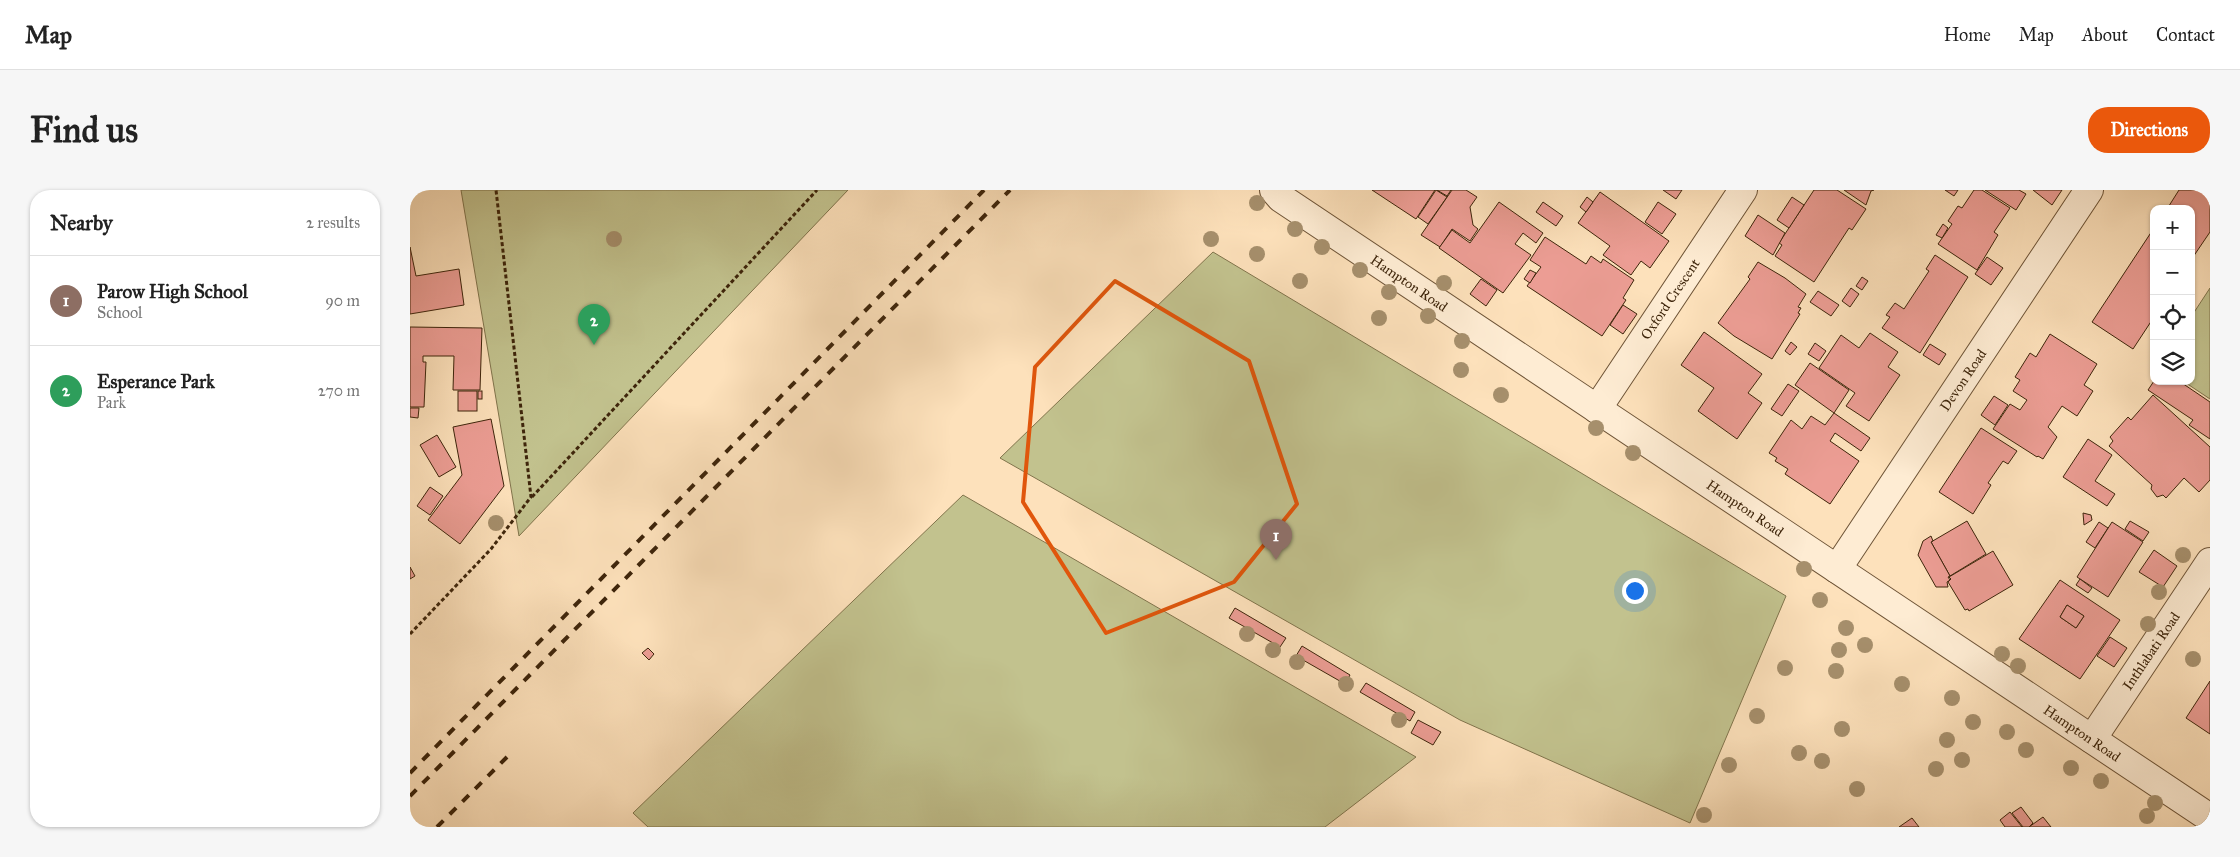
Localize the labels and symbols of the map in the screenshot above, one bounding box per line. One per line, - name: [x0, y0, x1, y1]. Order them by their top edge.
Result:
- street label: Hampton Road: [1367, 251, 1451, 315]
- street label: Oxford Crescent: [1637, 256, 1704, 343]
- pin: 2: [578, 304, 610, 345]
- street label: Devon Road: [1937, 346, 1990, 414]
- street label: Hampton Road: [1703, 476, 1787, 540]
- pin: 1: [1260, 519, 1292, 560]
- your location: [1622, 578, 1648, 604]
- street label: Inthlabati Road: [2119, 609, 2184, 693]
- street label: Hampton Road: [2040, 701, 2124, 765]

